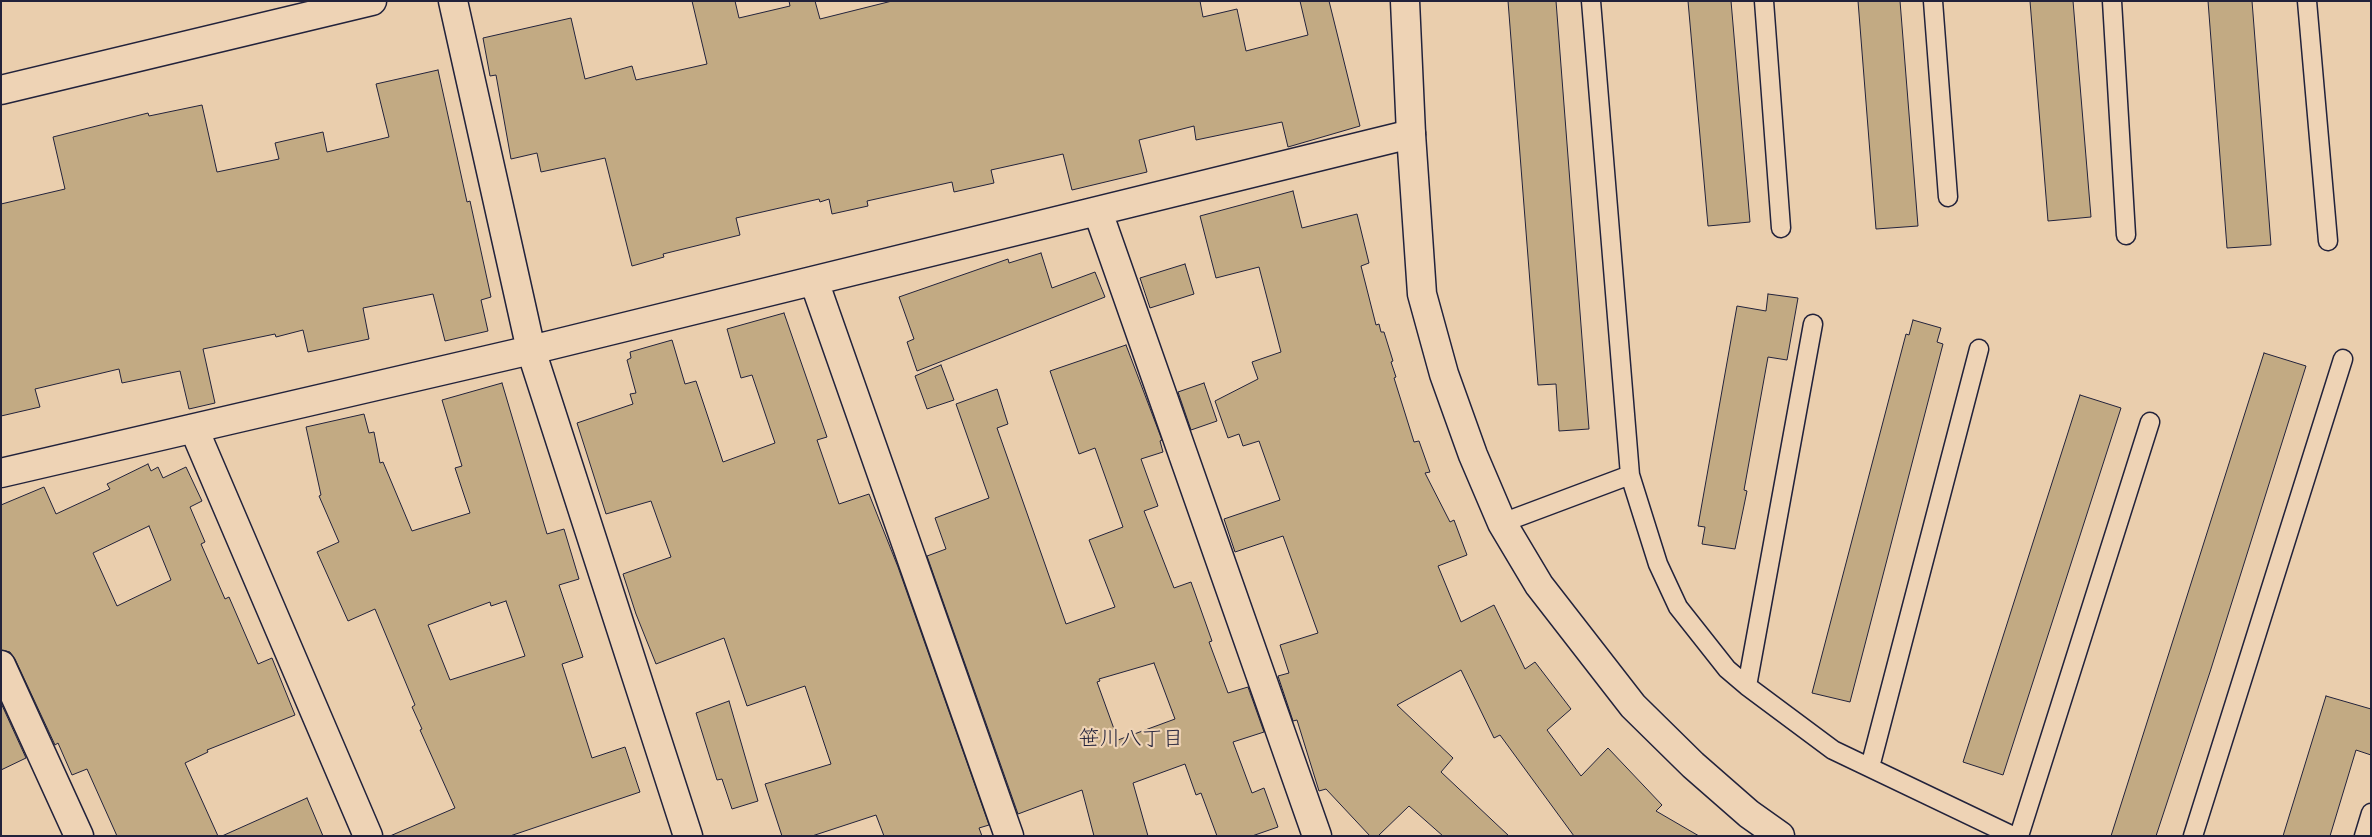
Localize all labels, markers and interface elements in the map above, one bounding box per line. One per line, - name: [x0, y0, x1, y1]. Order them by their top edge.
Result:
- district label: 笹川八丁目: [1079, 728, 1183, 754]

